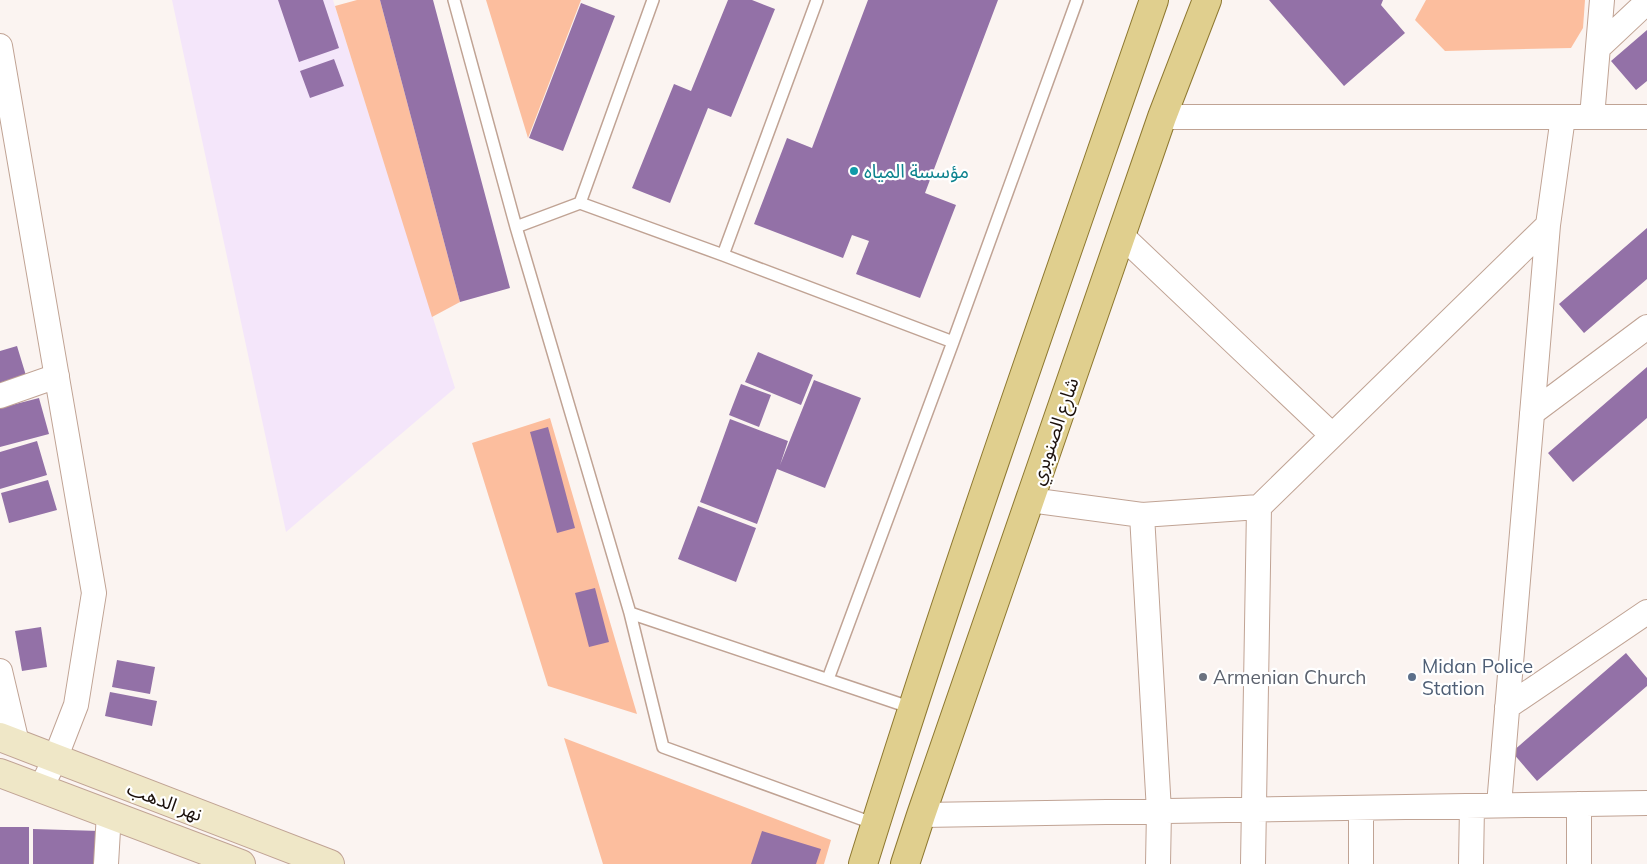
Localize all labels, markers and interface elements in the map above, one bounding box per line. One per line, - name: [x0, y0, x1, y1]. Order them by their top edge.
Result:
- place label: مؤسسة المياه: [864, 159, 969, 183]
- marker: مؤسسة المياه: [848, 165, 860, 177]
- street label: شارع الصنوبري: [1024, 374, 1087, 489]
- place label: Midan Police Station: [1422, 654, 1533, 700]
- place label: Armenian Church: [1213, 665, 1366, 689]
- marker: Armenian Church: [1197, 671, 1209, 683]
- marker: Midan Police Station: [1406, 671, 1418, 683]
- street label: نهر الدهب: [124, 776, 206, 826]

